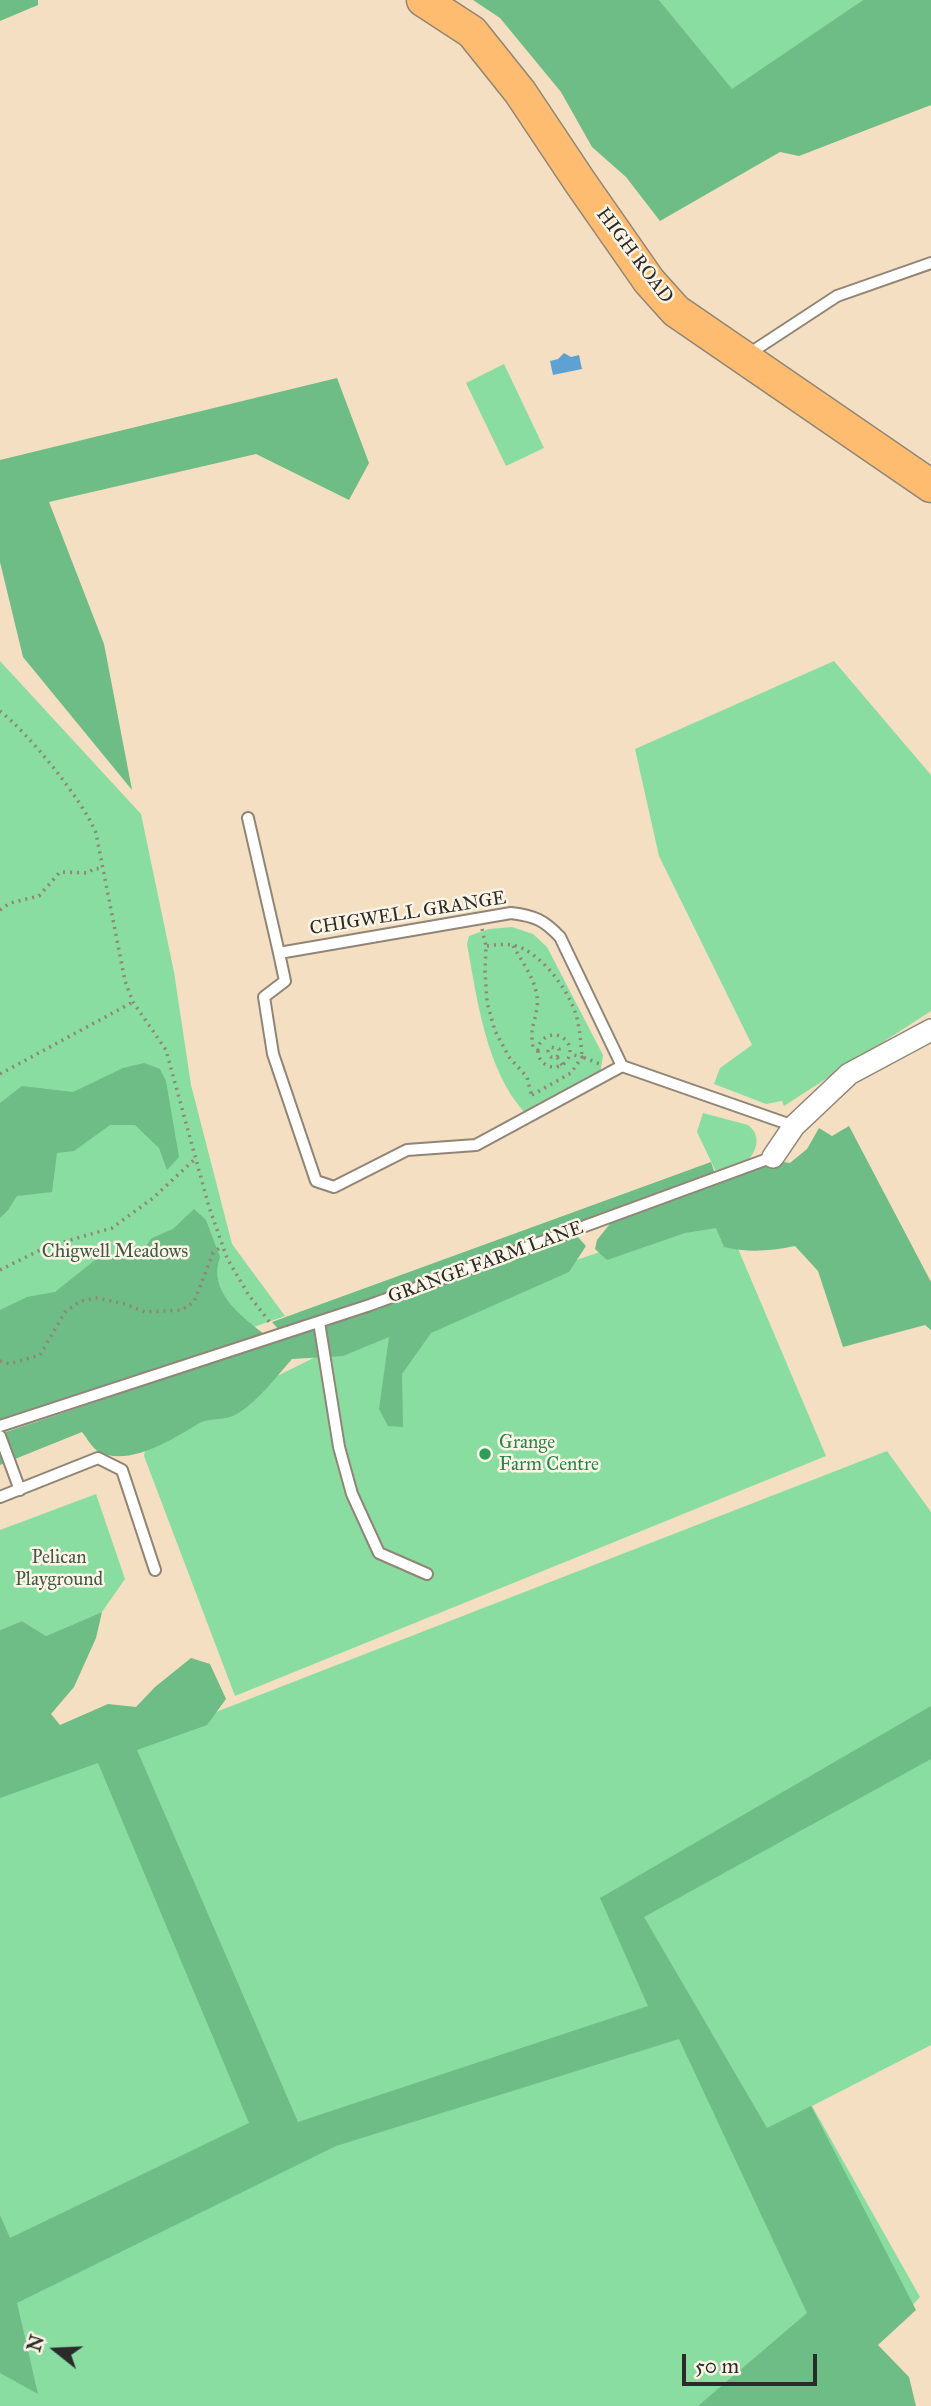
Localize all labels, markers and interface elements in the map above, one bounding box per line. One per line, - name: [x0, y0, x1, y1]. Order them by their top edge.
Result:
- street label: HIGH ROAD: [591, 204, 677, 308]
- street label: CHIGWELL GRANGE: [308, 887, 508, 941]
- street label: GRANGE FARM LANE: [385, 1217, 587, 1309]
- park label: Chigwell Meadows: [42, 1241, 188, 1263]
- place label: Grange Farm Centre: [499, 1432, 599, 1476]
- marker: Grange Farm Centre: [477, 1446, 493, 1462]
- park label: Pelican Playground: [15, 1547, 103, 1591]
- north arrow: [21, 2315, 91, 2385]
- text: N: [22, 2332, 49, 2355]
- scale bar: [686, 2340, 821, 2384]
- text: 50 m: [695, 2353, 739, 2379]

